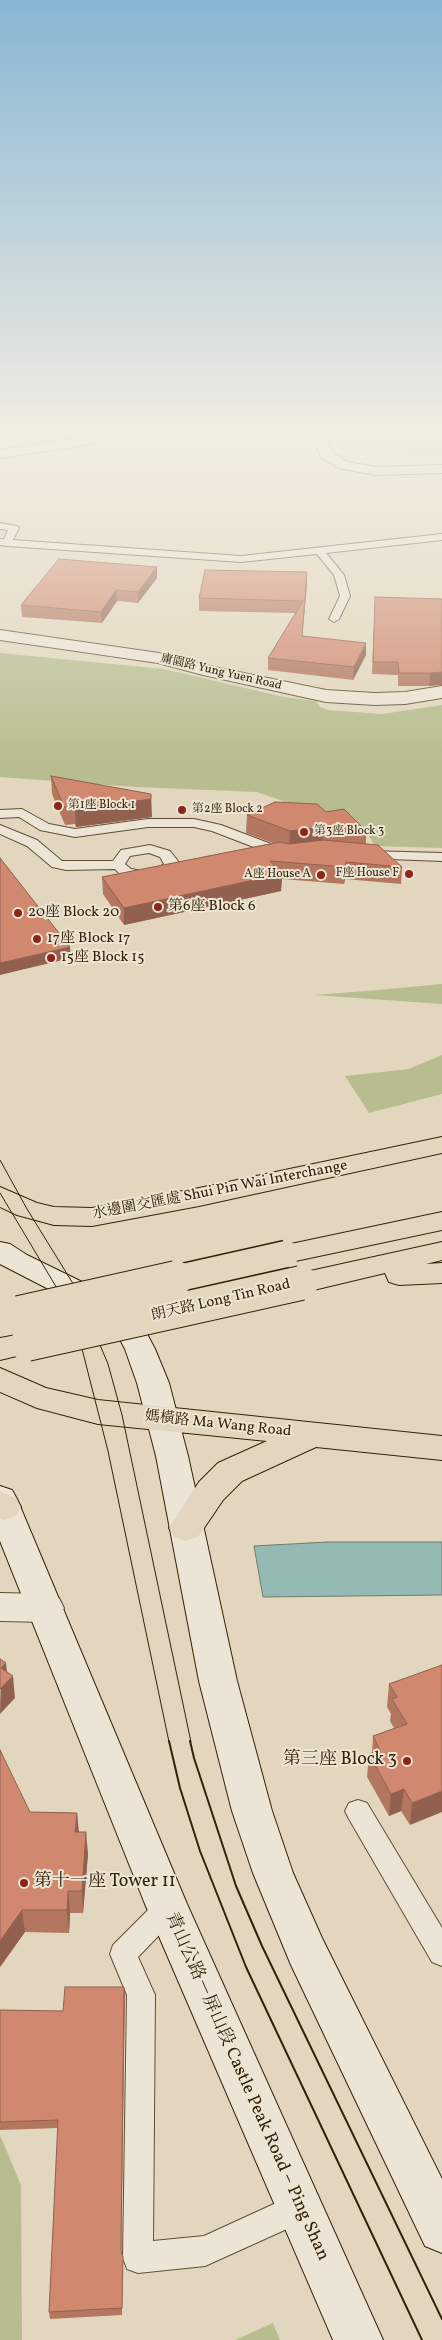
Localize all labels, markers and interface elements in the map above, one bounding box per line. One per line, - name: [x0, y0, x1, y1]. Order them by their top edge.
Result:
- street label: 庸園路 Yung Yuen Road: [159, 652, 283, 694]
- place label: 第1座 Block 1: [68, 799, 135, 813]
- marker: 第1座 Block 1: [52, 800, 64, 812]
- place label: 第2座 Block 2: [192, 803, 263, 817]
- marker: 第2座 Block 2: [176, 804, 188, 816]
- place label: 第3座 Block 3: [314, 825, 384, 839]
- marker: 第3座 Block 3: [298, 826, 310, 838]
- place label: F座 House F: [336, 867, 399, 881]
- place label: A座 House A: [244, 868, 311, 882]
- marker: F座 House F: [403, 868, 415, 880]
- marker: A座 House A: [315, 869, 327, 881]
- place label: 第6座 Block 6: [168, 898, 255, 916]
- marker: 第6座 Block 6: [152, 901, 164, 913]
- place label: 20座 Block 20: [28, 904, 119, 922]
- marker: 20座 Block 20: [12, 907, 24, 919]
- place label: 17座 Block 17: [47, 930, 131, 948]
- marker: 17座 Block 17: [31, 933, 43, 945]
- place label: 15座 Block 15: [61, 949, 144, 967]
- marker: 15座 Block 15: [45, 952, 57, 964]
- street label: 水邊圍交匯處 Shui Pin Wai Interchange: [91, 1157, 349, 1225]
- street label: 朗天路 Long Tin Road: [150, 1276, 292, 1326]
- street label: 媽橫路 Ma Wang Road: [144, 1408, 292, 1442]
- place label: 第三座 Block 3: [283, 1750, 397, 1772]
- marker: 第三座 Block 3: [401, 1755, 413, 1767]
- place label: 第十一座 Tower 11: [34, 1872, 176, 1894]
- marker: 第十一座 Tower 11: [18, 1877, 30, 1889]
- street label: 青山公路－屏山段 Castle Peak Road – Ping Shan: [159, 1910, 333, 2264]

